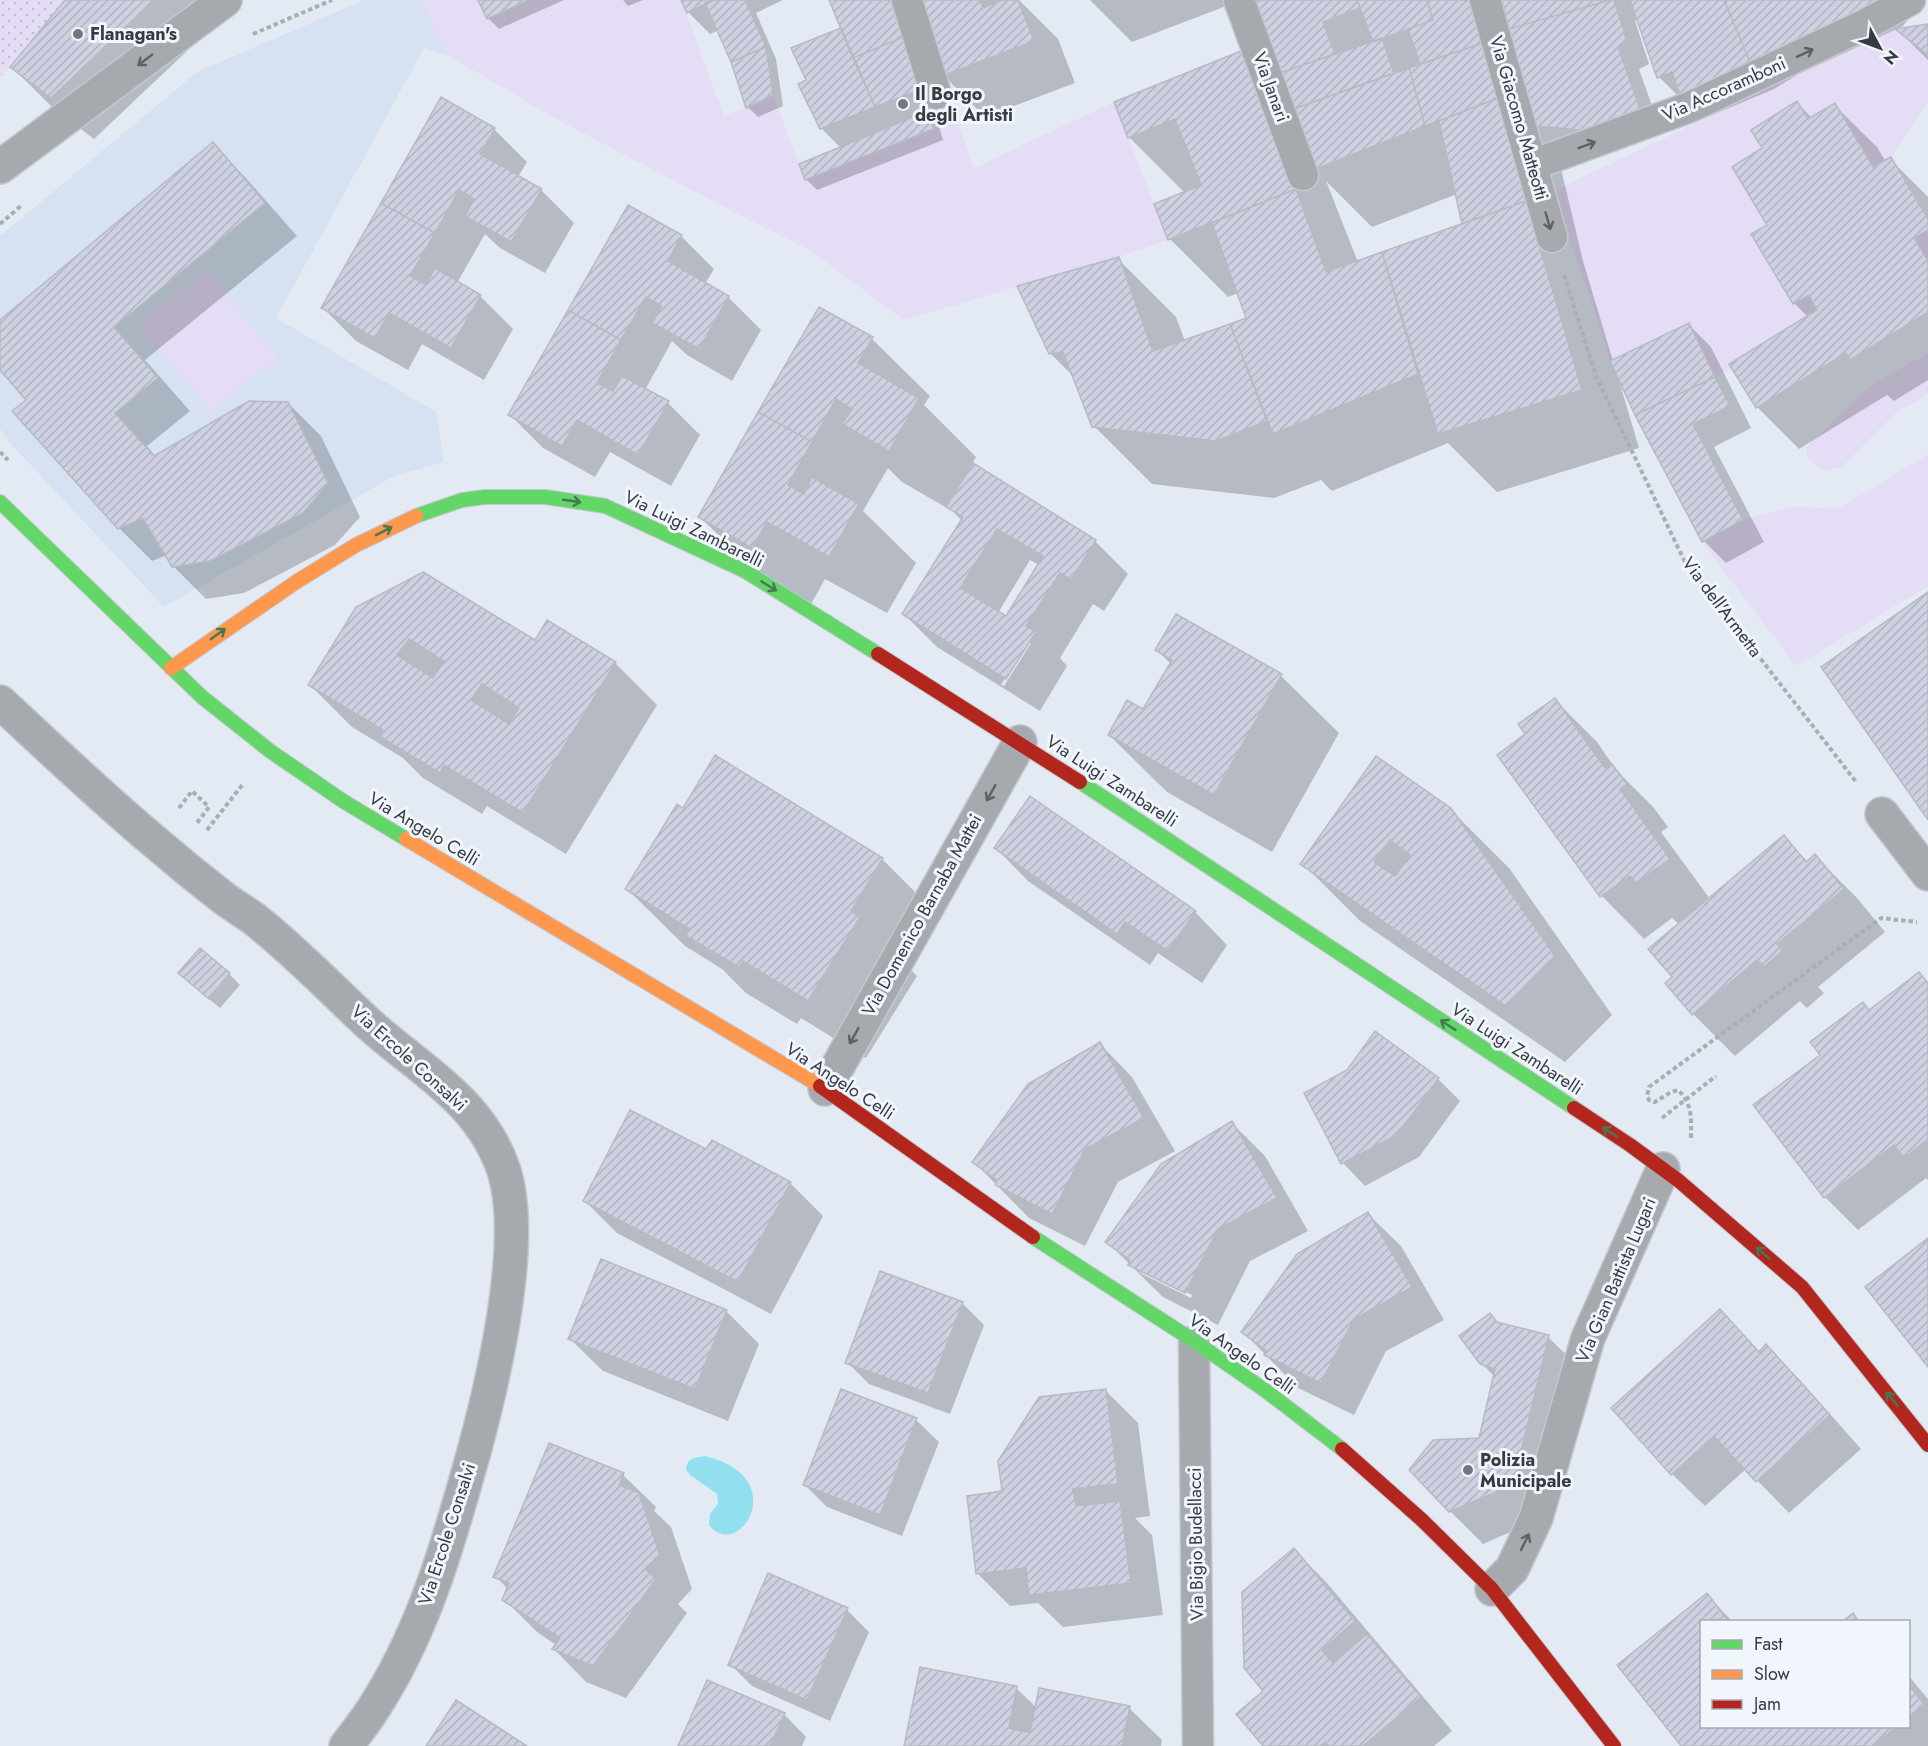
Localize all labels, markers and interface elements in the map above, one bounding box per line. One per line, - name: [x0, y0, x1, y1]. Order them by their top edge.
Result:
- north arrow: [1850, 18, 1910, 78]
- place label: Flanagan's: [90, 21, 177, 47]
- marker: Flanagan's: [71, 27, 85, 41]
- street label: Via Giacomo Matteotti: [1483, 33, 1555, 203]
- text: N: [1878, 45, 1904, 70]
- one-way arrow: [1796, 46, 1814, 58]
- street label: Via Janari: [1246, 48, 1296, 126]
- street label: Via Accoramboni: [1658, 50, 1790, 128]
- one-way arrow: [137, 54, 153, 66]
- place label: Il Borgo degli Artisti: [915, 81, 1013, 128]
- marker: Il Borgo degli Artisti: [896, 97, 910, 111]
- one-way arrow: [1577, 138, 1596, 149]
- one-way arrow: [1543, 211, 1554, 230]
- street label: Via Luigi Zambarelli: [620, 484, 768, 574]
- one-way arrow: [562, 495, 582, 506]
- one-way arrow: [374, 524, 392, 536]
- street label: Via dell'Armetta: [1676, 551, 1768, 663]
- one-way arrow: [760, 580, 777, 592]
- one-way arrow: [210, 628, 226, 640]
- street label: Via Luigi Zambarelli: [1041, 729, 1183, 833]
- one-way arrow: [985, 783, 996, 801]
- street label: Via Angelo Celli: [364, 786, 484, 872]
- street label: Via Domenico Barnaba Mattei: [856, 809, 988, 1021]
- street label: Via Luigi Zambarelli: [1446, 997, 1588, 1101]
- street label: Via Ercole Consalvi: [345, 999, 473, 1117]
- one-way arrow: [1439, 1018, 1456, 1031]
- one-way arrow: [848, 1027, 860, 1044]
- street label: Via Angelo Celli: [780, 1036, 900, 1126]
- one-way arrow: [1603, 1126, 1619, 1138]
- street label: Via Gian Battista Lugari: [1569, 1193, 1663, 1367]
- one-way arrow: [1755, 1247, 1771, 1260]
- street label: Via Angelo Celli: [1183, 1307, 1301, 1401]
- one-way arrow: [1885, 1391, 1898, 1407]
- place label: Polizia Municipale: [1480, 1447, 1572, 1494]
- street label: Via Ercole Consalvi: [412, 1460, 482, 1608]
- marker: Polizia Municipale: [1461, 1463, 1475, 1477]
- street label: Via Bigio Budellacci: [1182, 1467, 1210, 1621]
- one-way arrow: [1520, 1533, 1531, 1551]
- legend: [1700, 1620, 1910, 1728]
- text: Fast: [1754, 1631, 1783, 1657]
- text: Slow: [1754, 1661, 1791, 1687]
- text: Jam: [1752, 1691, 1781, 1717]

